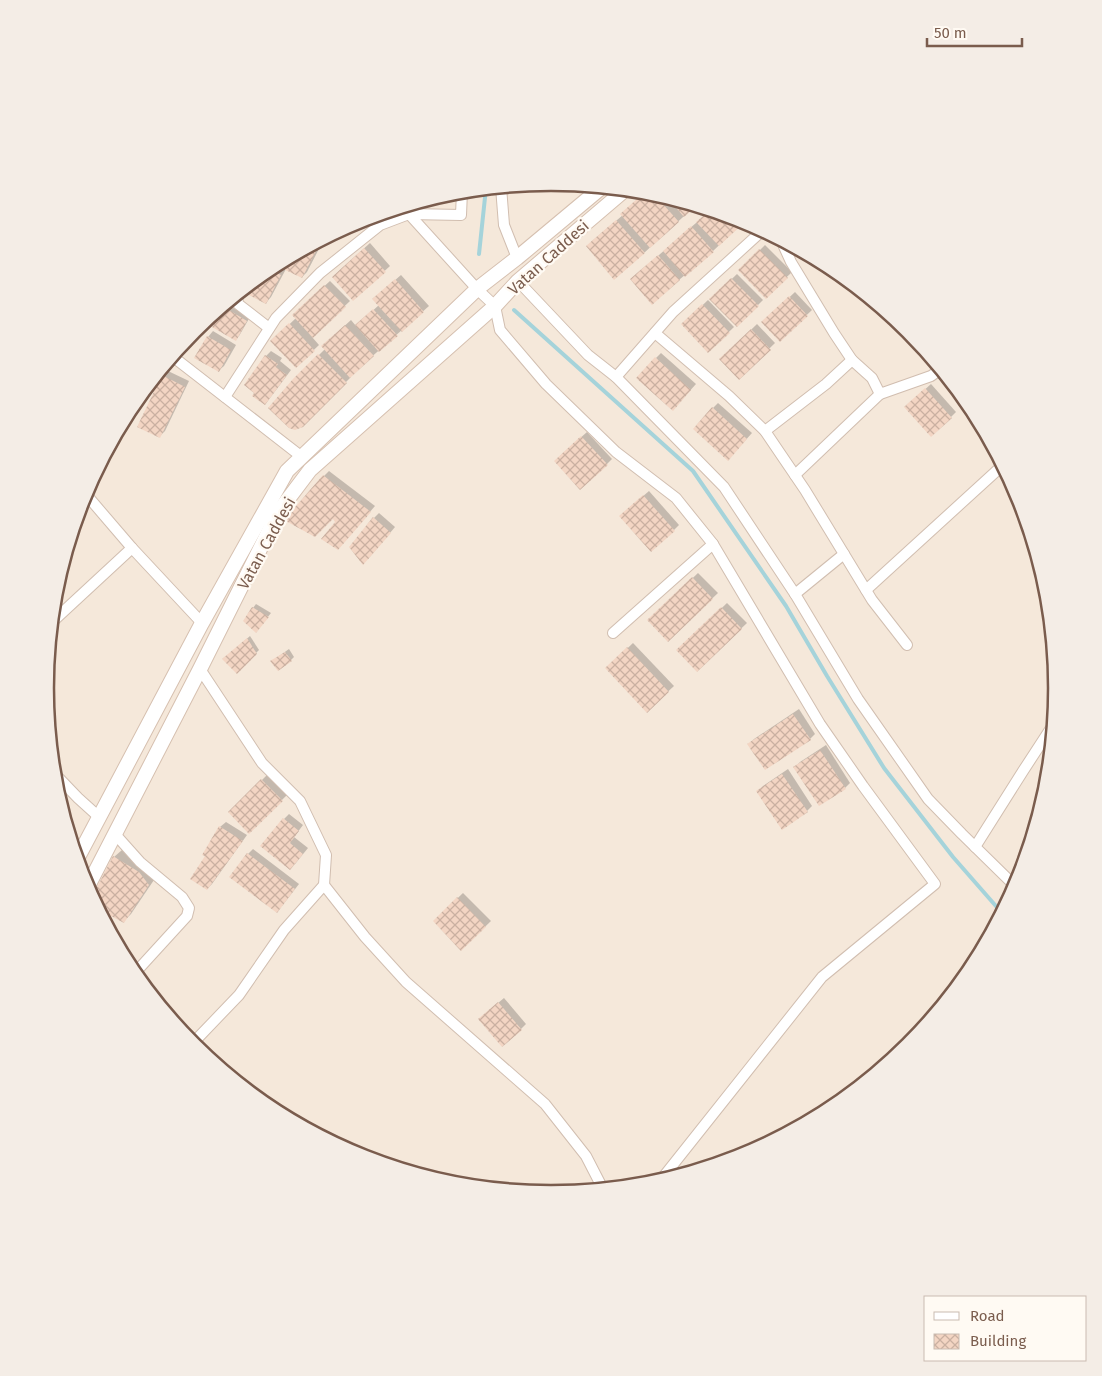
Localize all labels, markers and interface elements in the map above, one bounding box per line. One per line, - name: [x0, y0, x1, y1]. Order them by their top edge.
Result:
- scale bar: [927, 15, 1022, 47]
- text: 50 m: [934, 24, 967, 42]
- street label: Vatan Caddesi: [504, 216, 593, 299]
- street label: Vatan Caddesi: [233, 494, 300, 593]
- legend: [924, 1296, 1087, 1361]
- text: Road: [970, 1307, 1005, 1325]
- text: Building: [970, 1332, 1026, 1350]

